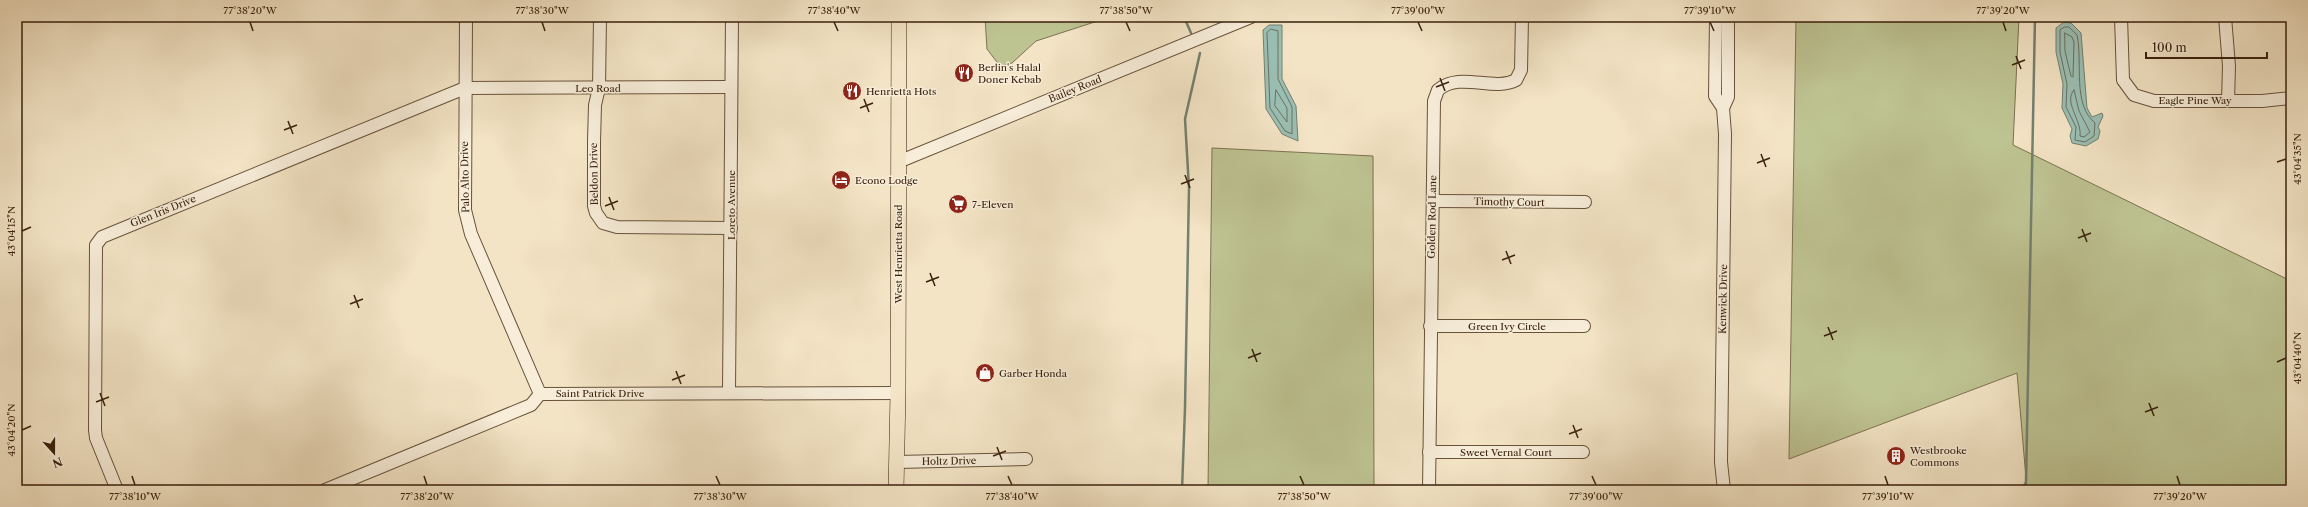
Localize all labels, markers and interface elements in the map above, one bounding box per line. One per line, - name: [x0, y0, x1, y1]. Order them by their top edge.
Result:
- text: 77°38'20"W: [223, 4, 278, 17]
- text: 77°38'30"W: [515, 4, 570, 17]
- text: 77°38'40"W: [807, 4, 862, 17]
- text: 77°38'50"W: [1099, 4, 1154, 17]
- text: 77°39'00"W: [1391, 4, 1446, 17]
- text: 77°39'10"W: [1684, 4, 1737, 17]
- text: 77°39'20"W: [1976, 4, 2031, 17]
- scale bar: [2146, 34, 2267, 60]
- text: 100 m: [2152, 40, 2187, 55]
- place label: Berlin's Halal Doner Kebab: [978, 61, 1041, 86]
- restaurant icon: Berlin's Halal Doner Kebab: [953, 62, 975, 84]
- street label: Bailey Road: [1046, 72, 1104, 106]
- restaurant icon: Henrietta Hots: [841, 80, 863, 102]
- street label: Leo Road: [575, 82, 621, 95]
- place label: Henrietta Hots: [866, 85, 936, 98]
- street label: Eagle Pine Way: [2158, 94, 2232, 107]
- text: 43°04'35"N: [2291, 133, 2304, 185]
- street label: Palo Alto Drive: [458, 141, 472, 213]
- street label: Beldon Drive: [587, 142, 601, 205]
- hotel icon: Econo Lodge: [830, 169, 852, 191]
- street label: Loreto Avenue: [725, 170, 738, 240]
- place label: Econo Lodge: [855, 174, 918, 187]
- street label: Golden Rod Lane: [1425, 175, 1439, 259]
- street label: Glen Iris Drive: [128, 192, 198, 230]
- supermarket icon: 7-Eleven: [947, 193, 969, 215]
- street label: Timothy Court: [1473, 195, 1545, 209]
- place label: 7-Eleven: [972, 198, 1014, 211]
- street label: West Henrietta Road: [892, 205, 905, 304]
- text: 43°04'15"N: [5, 206, 18, 256]
- street label: Kenwick Drive: [1716, 264, 1730, 334]
- street label: Green Ivy Circle: [1468, 320, 1546, 333]
- text: 43°04'40"N: [2291, 332, 2304, 384]
- shop icon: Garber Honda: [974, 362, 996, 384]
- place label: Garber Honda: [999, 367, 1068, 380]
- street label: Saint Patrick Drive: [556, 387, 645, 400]
- text: 43°04'20"N: [5, 404, 18, 456]
- north arrow: [34, 433, 74, 473]
- place label: Westbrooke Commons: [1909, 444, 1967, 469]
- building icon: Westbrooke Commons: [1885, 445, 1907, 467]
- street label: Sweet Vernal Court: [1460, 446, 1552, 459]
- text: N: [50, 454, 65, 471]
- street label: Holtz Drive: [922, 454, 977, 468]
- text: 77°38'10"W: [109, 490, 162, 503]
- text: 77°38'20"W: [400, 490, 455, 503]
- text: 77°38'30"W: [693, 490, 748, 503]
- text: 77°38'40"W: [985, 490, 1040, 503]
- text: 77°38'50"W: [1277, 490, 1332, 503]
- text: 77°39'00"W: [1569, 490, 1624, 503]
- text: 77°39'10"W: [1862, 490, 1915, 503]
- text: 77°39'20"W: [2153, 490, 2208, 503]

